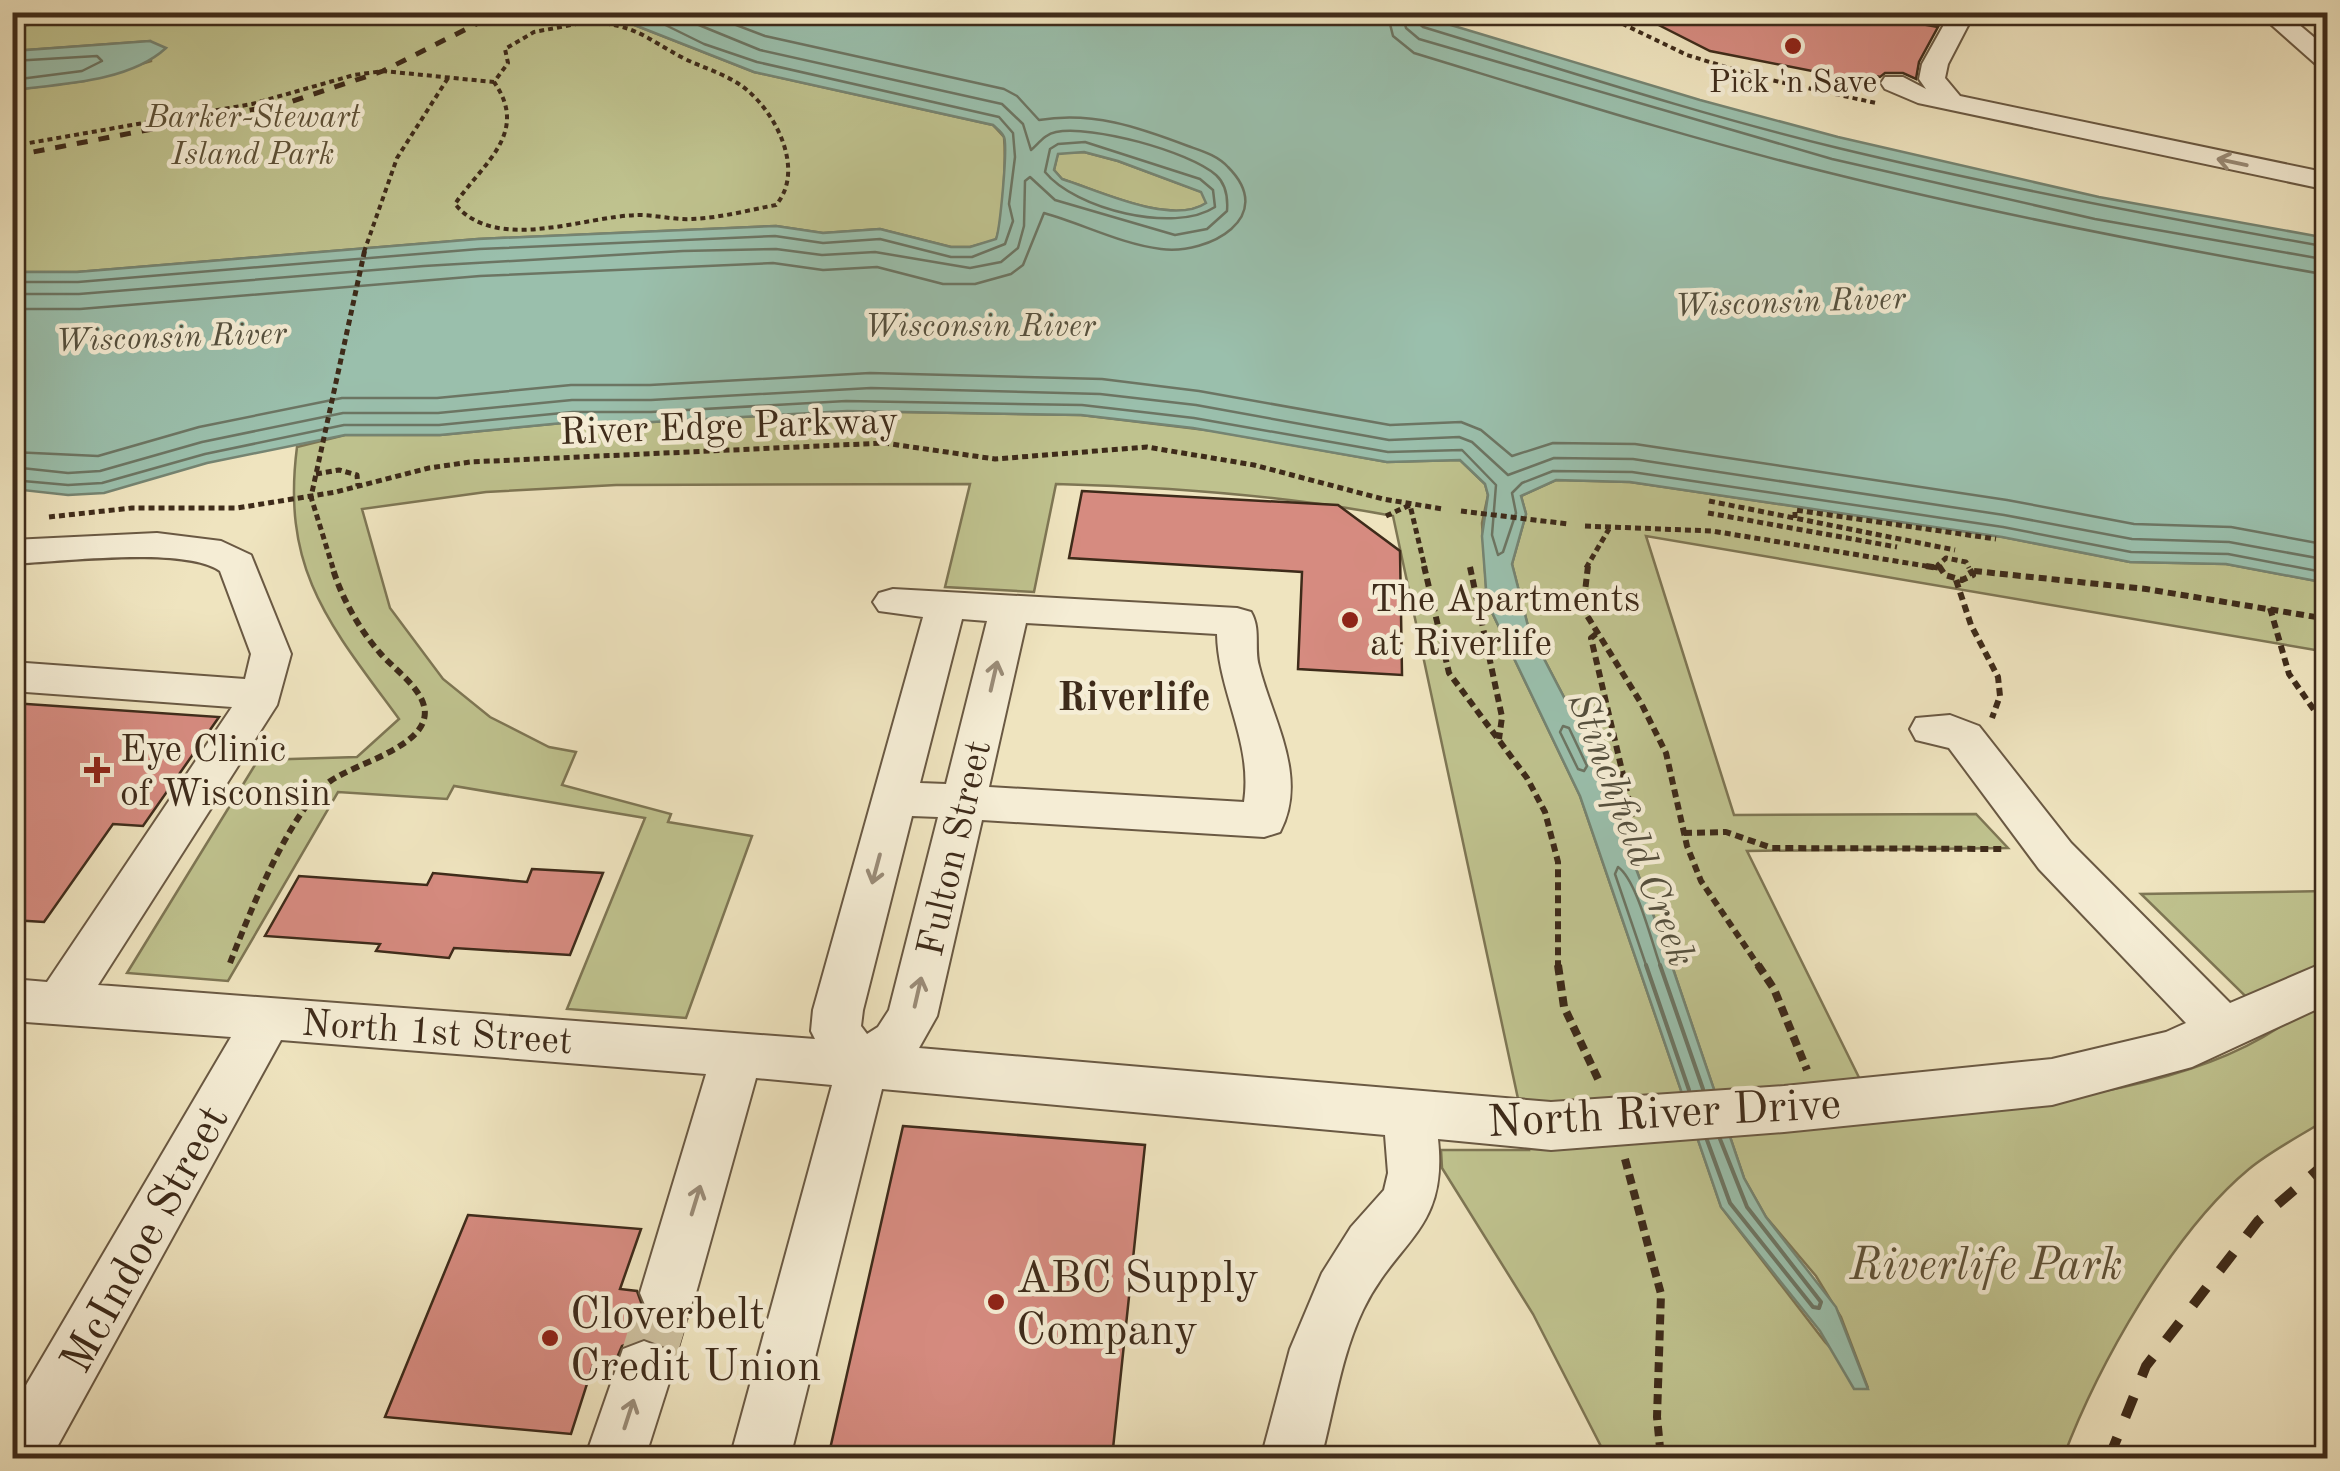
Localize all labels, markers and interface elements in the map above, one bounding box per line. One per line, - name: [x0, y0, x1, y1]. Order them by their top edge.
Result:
- marker: Pick 'n Save: [1782, 35, 1804, 57]
- place label: Pick 'n Save: [1709, 68, 1877, 100]
- park label: Barker-Stewart Island Park: [145, 103, 361, 172]
- one-way arrow: [2217, 152, 2249, 171]
- water label: Wisconsin River: [1674, 284, 1908, 324]
- water label: Wisconsin River: [864, 312, 1097, 344]
- water label: Wisconsin River: [55, 319, 289, 359]
- street label: River Edge Parkway: [559, 403, 899, 453]
- place label: The Apartments at Riverlife: [1370, 582, 1640, 664]
- marker: The Apartments at Riverlife: [1339, 609, 1361, 631]
- one-way arrow: [986, 661, 1004, 693]
- district label: Riverlife: [1057, 680, 1211, 720]
- water label: Stinchfield Creek: [1559, 688, 1700, 973]
- place label: Eye Clinic of Wisconsin: [120, 732, 331, 814]
- street label: Fulton Street: [913, 737, 999, 960]
- marker: Eye Clinic of Wisconsin: [84, 757, 110, 783]
- one-way arrow: [866, 852, 885, 884]
- one-way arrow: [910, 977, 928, 1009]
- street label: North 1st Street: [300, 1006, 574, 1062]
- street label: North River Drive: [1486, 1084, 1842, 1147]
- street label: McIndoe Street: [55, 1099, 239, 1381]
- one-way arrow: [688, 1185, 706, 1216]
- park label: Riverlife Park: [1849, 1245, 2122, 1290]
- place label: ABC Supply Company: [1016, 1258, 1259, 1355]
- marker: ABC Supply Company: [985, 1291, 1007, 1313]
- place label: Cloverbelt Credit Union: [570, 1294, 821, 1391]
- marker: Cloverbelt Credit Union: [539, 1327, 561, 1349]
- one-way arrow: [622, 1399, 640, 1431]

